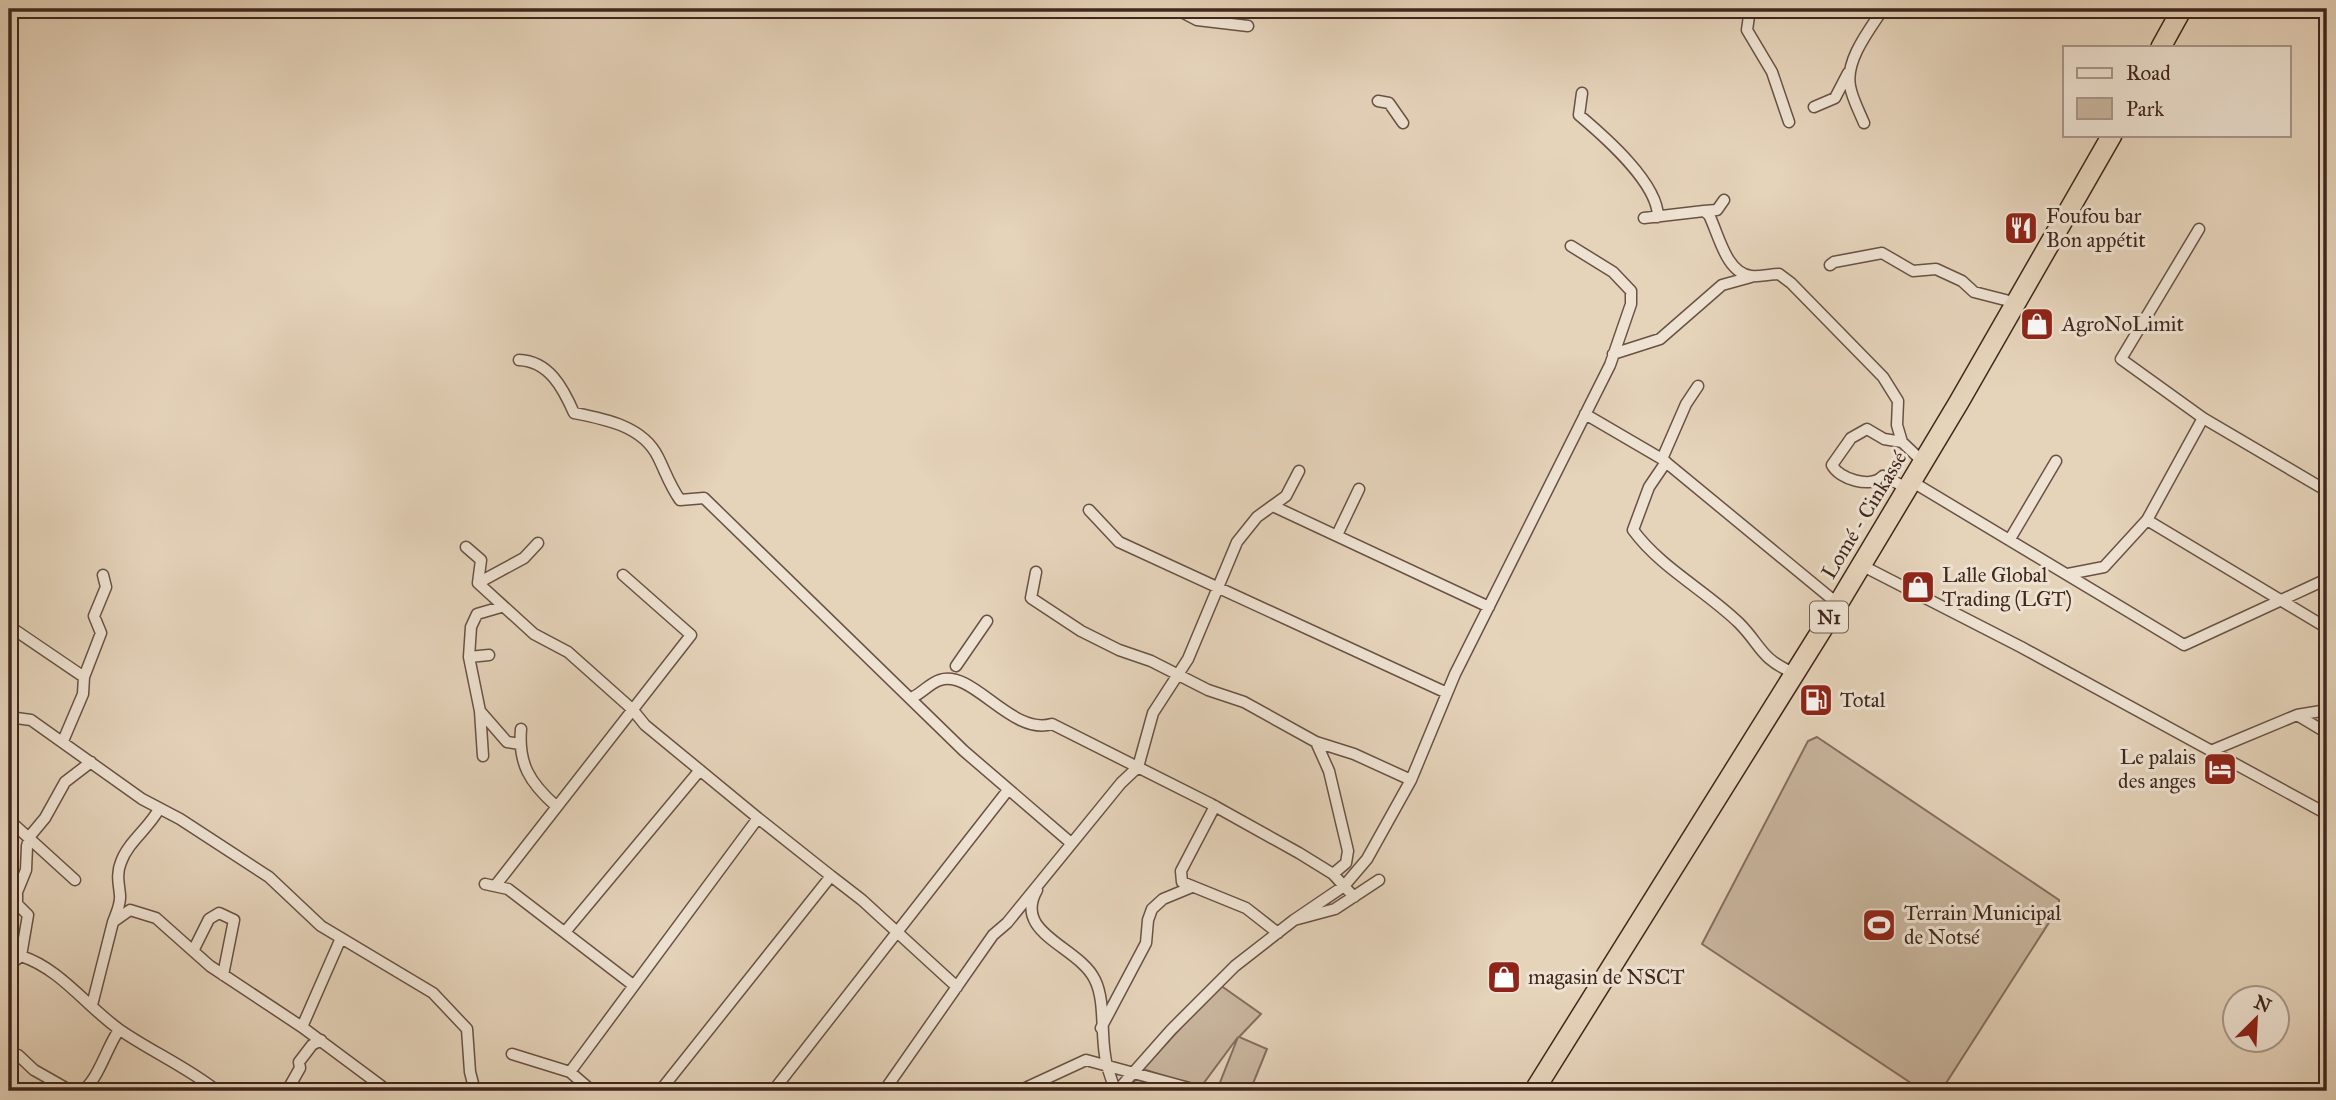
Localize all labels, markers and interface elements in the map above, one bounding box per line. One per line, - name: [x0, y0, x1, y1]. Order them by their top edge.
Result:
- legend: [2063, 46, 2290, 136]
- text: Road: [2126, 60, 2171, 86]
- text: Park: [2126, 96, 2164, 122]
- place label: Foufou bar Bon appétit: [2046, 203, 2146, 253]
- restaurant icon: Foufou bar Bon appétit: [2002, 209, 2040, 247]
- shop icon: AgroNoLimit: [2018, 305, 2056, 343]
- place label: AgroNoLimit: [2061, 311, 2185, 337]
- street label: Lomé - Cinkassé: [1816, 446, 1912, 584]
- place label: Lalle Global Trading (LGT): [1942, 562, 2072, 612]
- shop icon: Lalle Global Trading (LGT): [1899, 568, 1937, 606]
- road number: N1: [1810, 602, 1848, 632]
- fuel station icon: Total: [1797, 681, 1835, 719]
- place label: Total: [1840, 687, 1886, 713]
- place label: Le palais des anges: [2118, 744, 2196, 794]
- hotel icon: Le palais des anges: [2201, 750, 2239, 788]
- place label: Terrain Municipal de Notsé: [1904, 900, 2061, 950]
- sports icon: Terrain Municipal de Notsé: [1860, 906, 1898, 944]
- shop icon: magasin de NSCT: [1485, 958, 1523, 996]
- place label: magasin de NSCT: [1528, 964, 1685, 990]
- north arrow: [2220, 984, 2290, 1054]
- text: N: [2251, 990, 2275, 1018]

